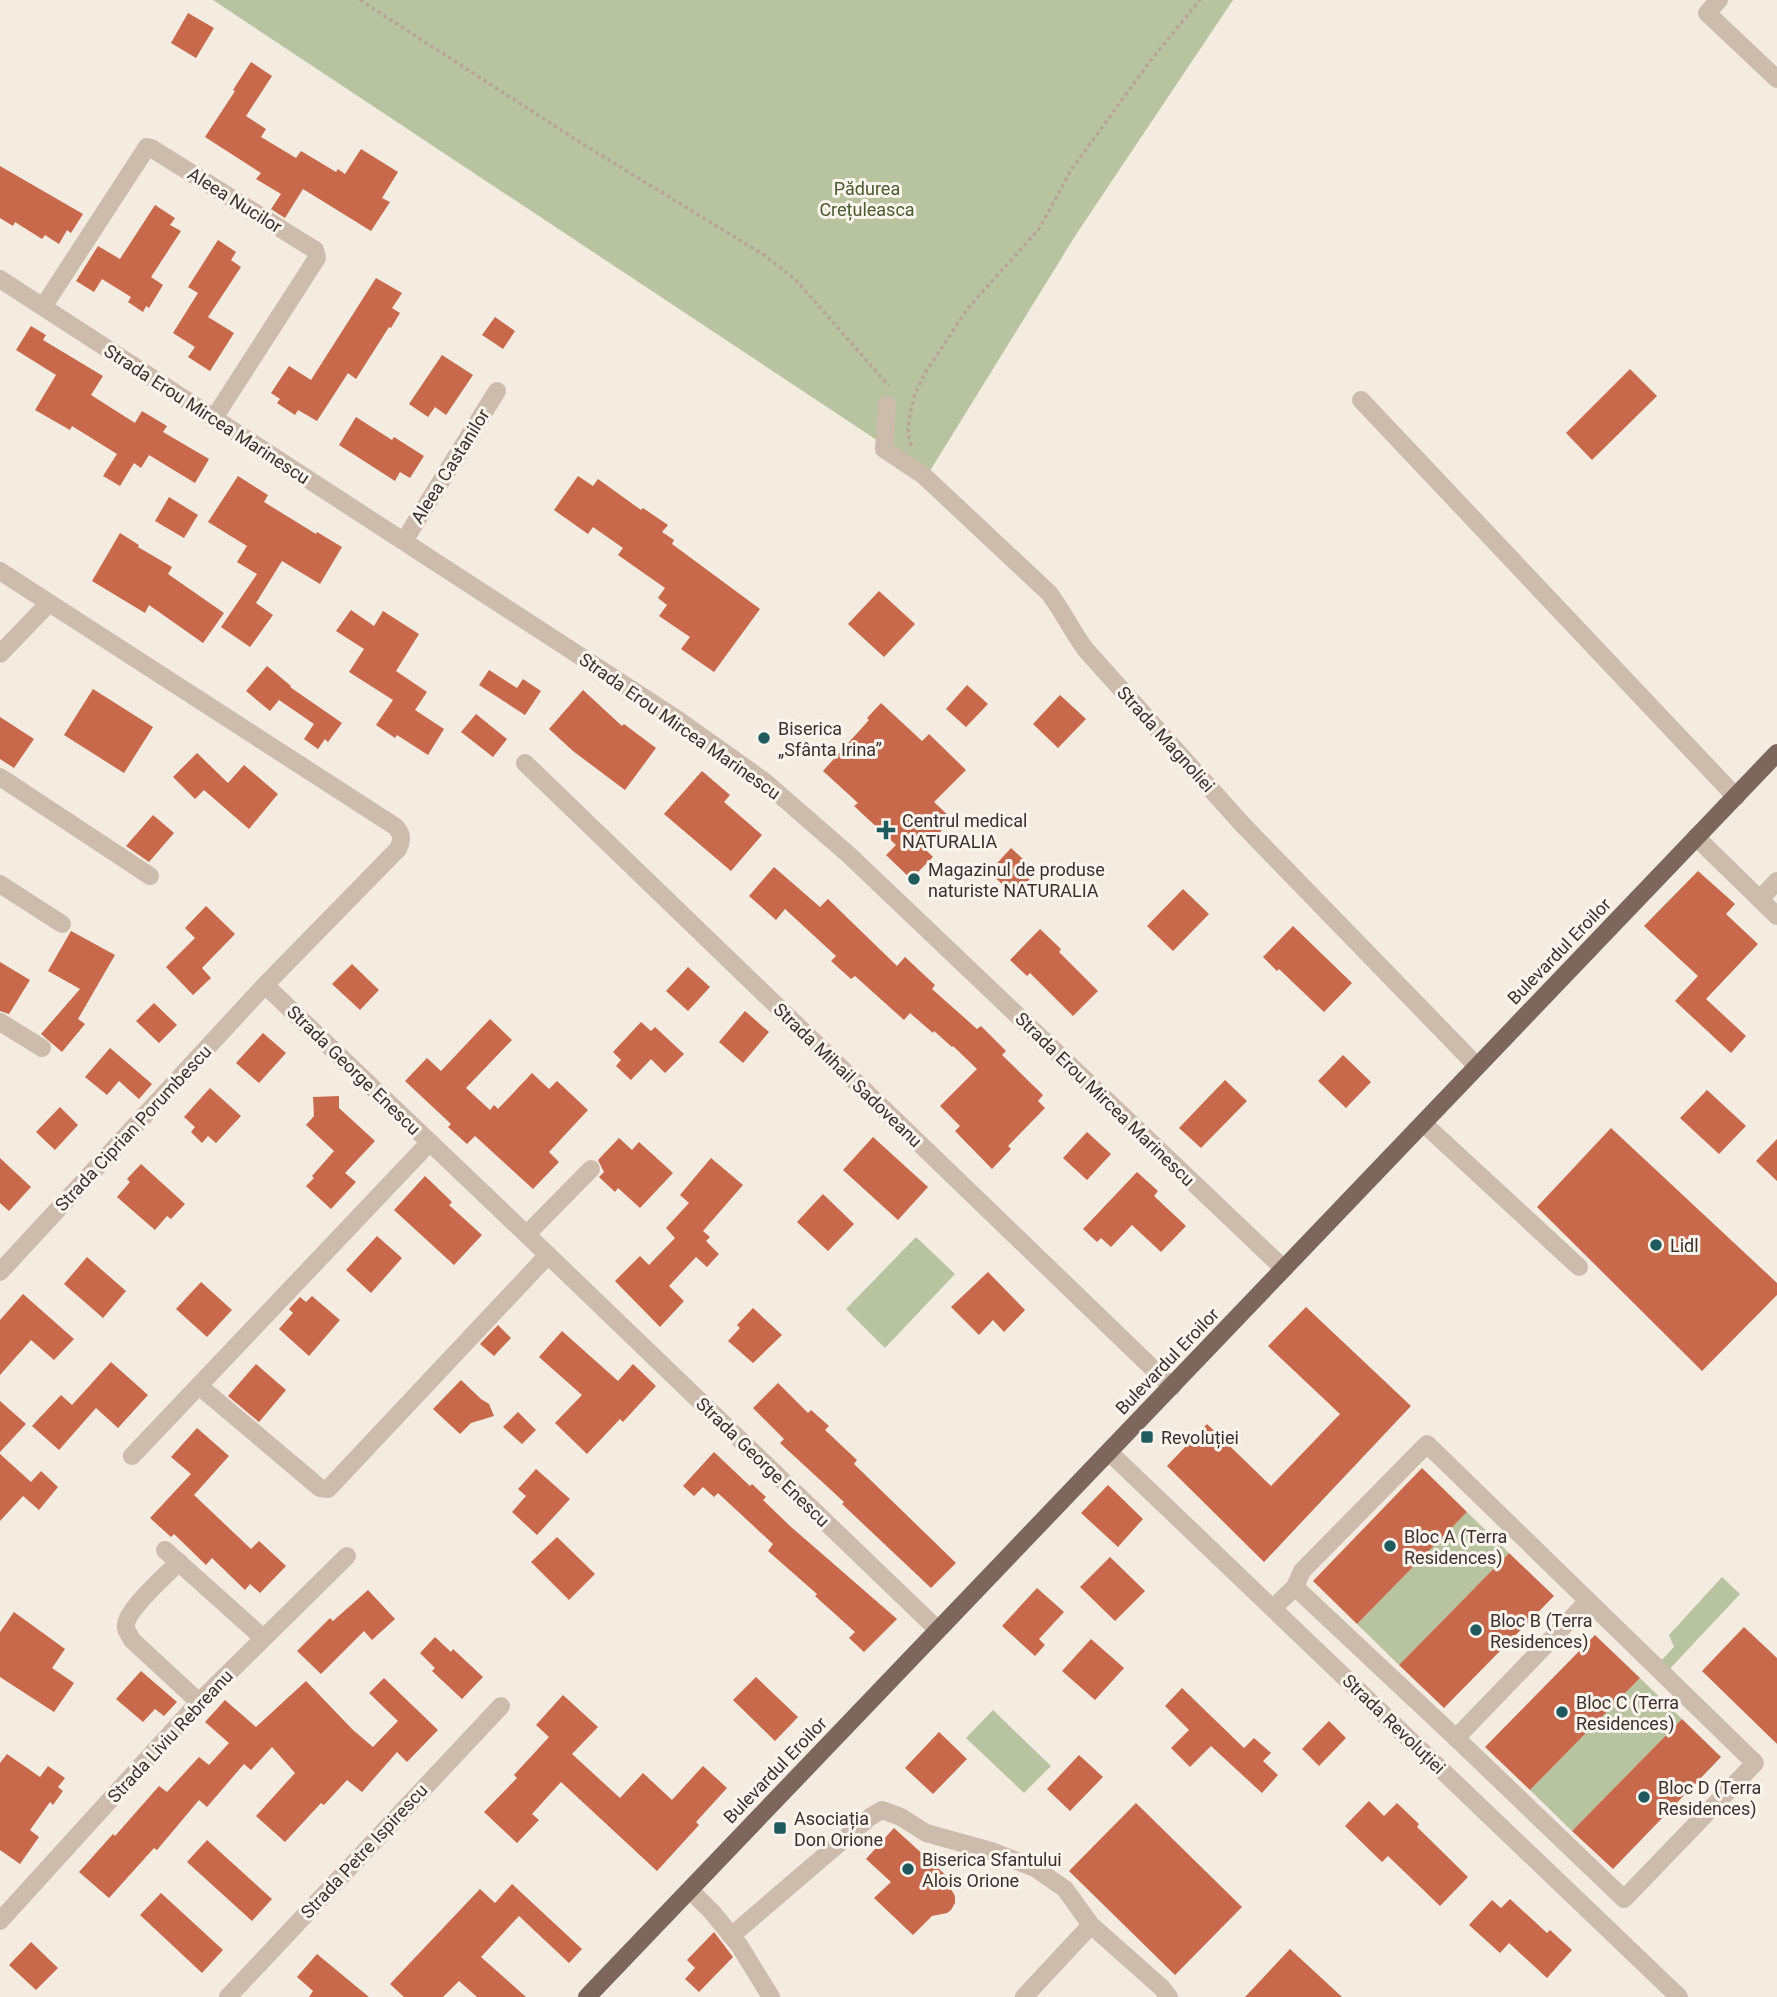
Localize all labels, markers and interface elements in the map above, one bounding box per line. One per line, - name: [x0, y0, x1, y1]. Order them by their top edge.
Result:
- street label: Aleea Nucilor: [184, 163, 286, 237]
- park label: Pădurea Crețuleasca: [819, 178, 915, 221]
- street label: Strada Erou Mircea Marinescu: [100, 340, 314, 488]
- street label: Aleea Castanilor: [406, 405, 494, 527]
- street label: Strada Erou Mircea Marinescu: [575, 648, 785, 804]
- street label: Strada Magnoliei: [1113, 682, 1219, 796]
- place label: Biserica „Sfânta Irina”: [778, 718, 882, 760]
- marker: Biserica „Sfânta Irina”: [756, 730, 772, 746]
- place label: Centrul medical NATURALIA: [902, 810, 1027, 852]
- marker: Centrul medical NATURALIA: [876, 820, 896, 840]
- place label: Magazinul de produse naturiste NATURALIA: [928, 859, 1105, 901]
- marker: Magazinul de produse naturiste NATURALIA: [906, 871, 922, 887]
- street label: Bulevardul Eroilor: [1503, 893, 1615, 1009]
- street label: Strada Mihail Sadoveanu: [769, 999, 927, 1151]
- street label: Strada George Enescu: [283, 1001, 425, 1139]
- street label: Strada Erou Mircea Marinescu: [1011, 1008, 1199, 1190]
- street label: Strada Ciprian Porumbescu: [51, 1041, 215, 1215]
- place label: Lidl: [1670, 1235, 1699, 1256]
- marker: Lidl: [1648, 1237, 1664, 1253]
- street label: Bulevardul Eroilor: [1111, 1303, 1223, 1419]
- street label: Strada George Enescu: [692, 1393, 834, 1531]
- place label: Revoluției: [1161, 1427, 1239, 1449]
- marker: Revoluției: [1139, 1429, 1155, 1445]
- place label: Bloc A (Terra Residences): [1404, 1526, 1507, 1569]
- marker: Bloc A (Terra Residences): [1382, 1538, 1398, 1554]
- place label: Bloc B (Terra Residences): [1490, 1610, 1593, 1653]
- marker: Bloc B (Terra Residences): [1468, 1622, 1484, 1638]
- street label: Strada Liviu Rebreanu: [103, 1665, 237, 1807]
- street label: Strada Revoluției: [1338, 1670, 1450, 1779]
- place label: Bloc C (Terra Residences): [1576, 1692, 1679, 1735]
- marker: Bloc C (Terra Residences): [1554, 1704, 1570, 1720]
- street label: Bulevardul Eroilor: [719, 1712, 831, 1828]
- place label: Bloc D (Terra Residences): [1658, 1777, 1761, 1820]
- street label: Strada Petre Ispirescu: [296, 1780, 432, 1922]
- marker: Bloc D (Terra Residences): [1636, 1789, 1652, 1805]
- place label: Asociația Don Orione: [794, 1808, 883, 1850]
- marker: Asociația Don Orione: [772, 1820, 788, 1836]
- place label: Biserica Sfantului Alois Orione: [922, 1849, 1062, 1891]
- marker: Biserica Sfantului Alois Orione: [900, 1861, 916, 1877]

